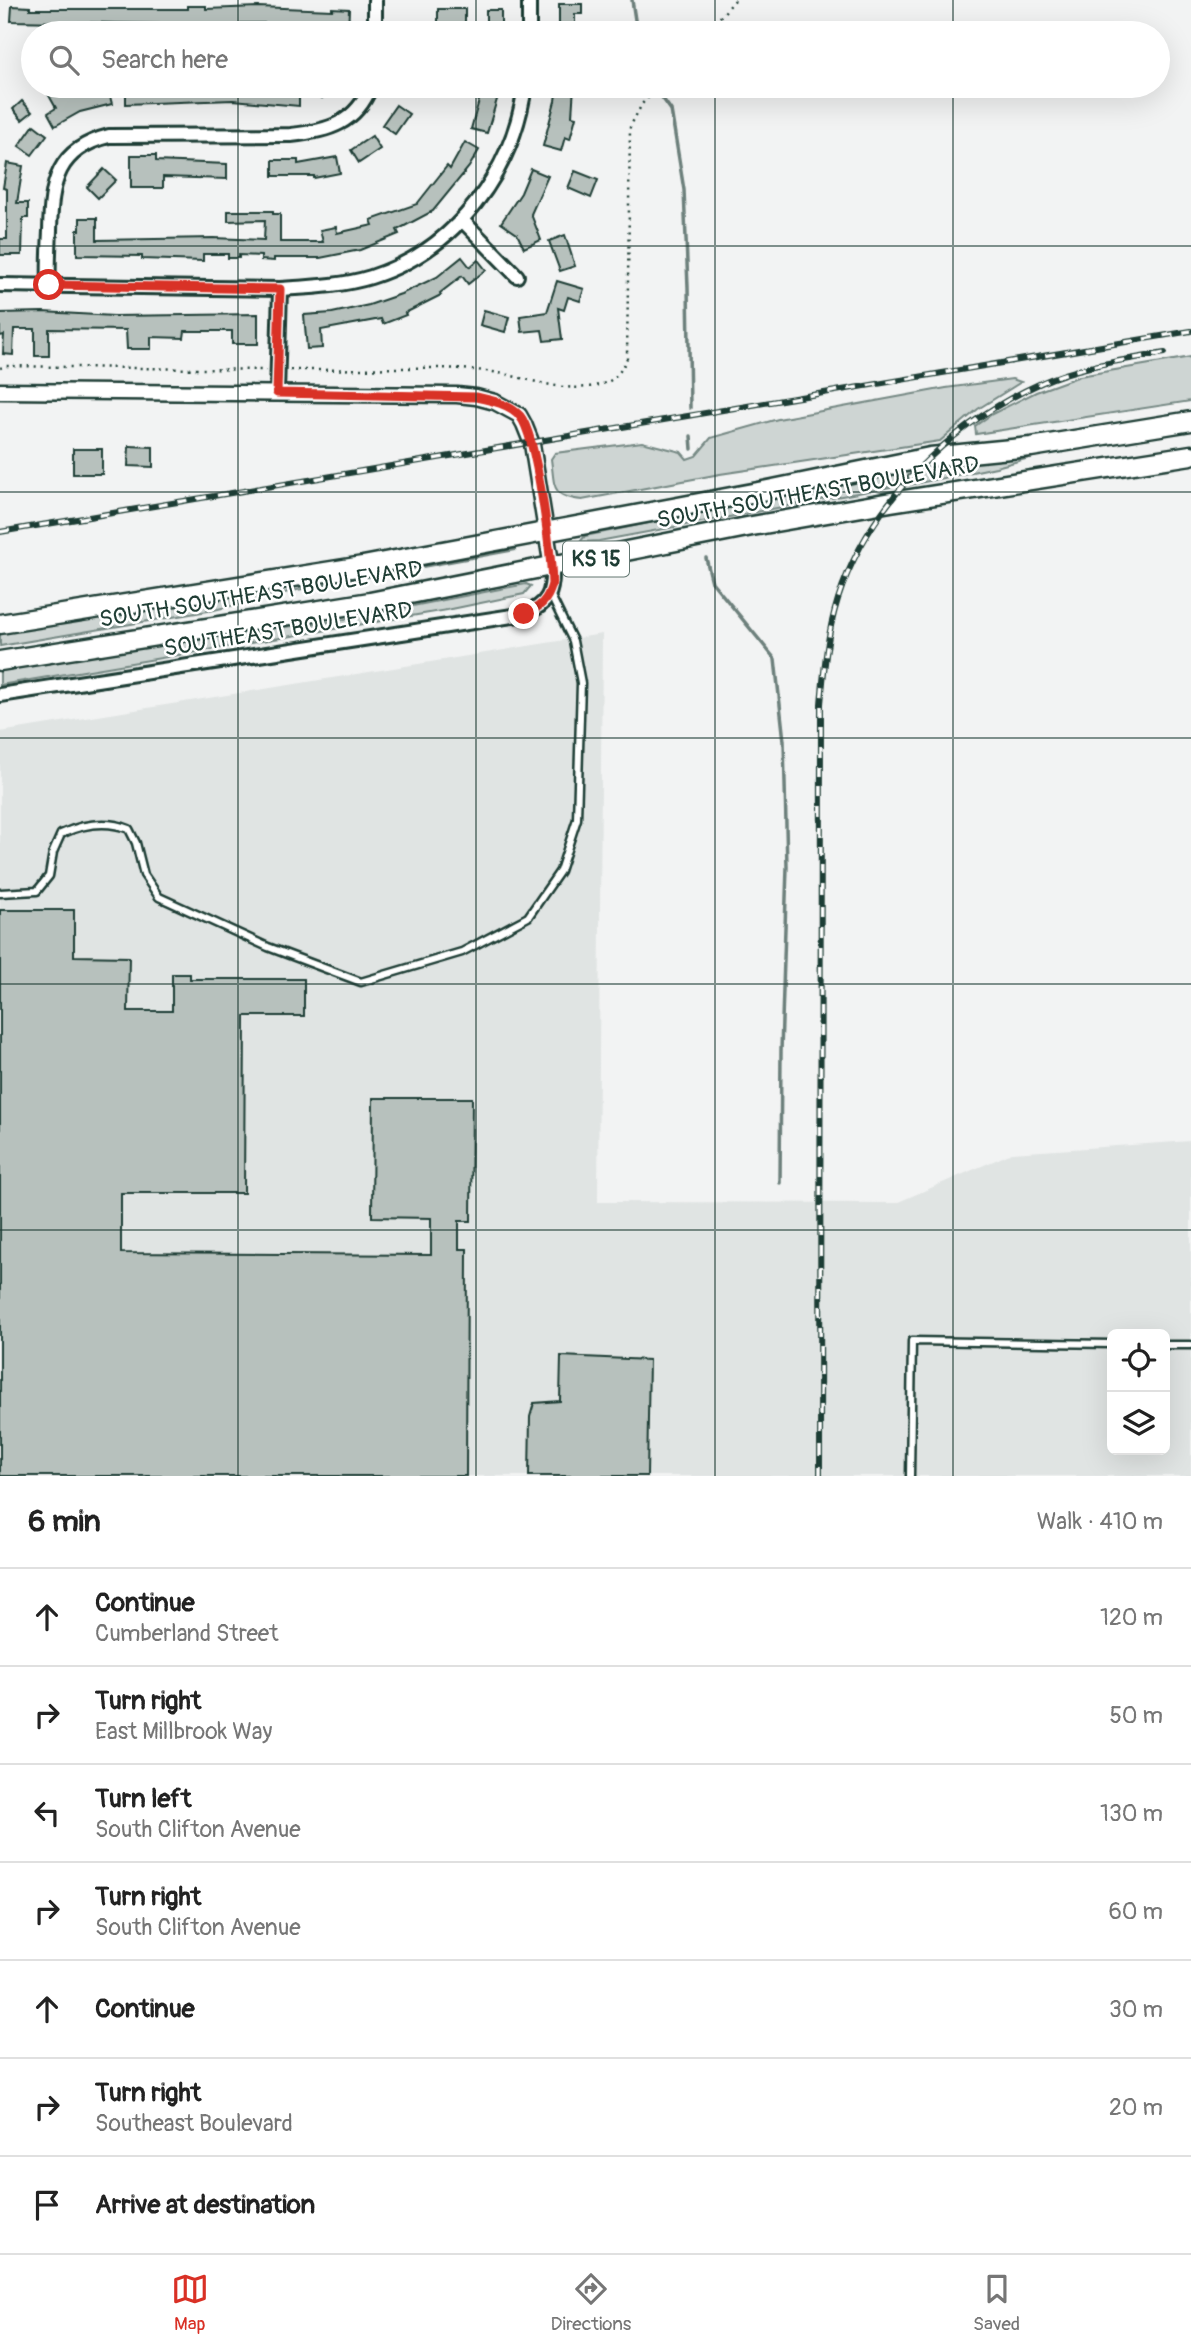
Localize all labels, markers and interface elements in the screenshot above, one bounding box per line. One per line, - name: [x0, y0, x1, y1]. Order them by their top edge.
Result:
- search box: [21, 21, 1170, 98]
- icon: search: [45, 41, 83, 79]
- text: Search here: [101, 44, 228, 76]
- route start: [33, 269, 64, 300]
- street label: SOUTH SOUTHEAST BOULEVARD: [655, 449, 981, 535]
- road number: KS 15: [563, 542, 629, 576]
- street label: SOUTH SOUTHEAST BOULEVARD: [98, 555, 424, 633]
- street label: SOUTHEAST BOULEVARD: [162, 596, 414, 662]
- route end: [508, 598, 539, 629]
- map controls: [1107, 1329, 1170, 1455]
- button: locate: [1107, 1329, 1170, 1392]
- button: layers: [1107, 1392, 1170, 1455]
- text: 6 min: [28, 1503, 101, 1540]
- text: Walk · 410 m: [1037, 1507, 1163, 1536]
- text: Continue: [95, 1587, 195, 1619]
- icon: ahead: [28, 1598, 66, 1636]
- text: 120 m: [1100, 1603, 1163, 1632]
- text: Cumberland Street: [95, 1619, 278, 1648]
- text: Turn right: [95, 1685, 201, 1717]
- icon: right: [28, 1696, 66, 1734]
- text: 50 m: [1109, 1701, 1163, 1730]
- text: East Millbrook Way: [95, 1717, 272, 1746]
- text: Turn left: [95, 1783, 191, 1815]
- icon: left: [28, 1794, 66, 1832]
- text: 130 m: [1100, 1799, 1163, 1828]
- text: South Clifton Avenue: [95, 1815, 301, 1844]
- text: Turn right: [95, 1881, 201, 1913]
- icon: right: [28, 1892, 66, 1930]
- text: 60 m: [1108, 1897, 1163, 1926]
- text: South Clifton Avenue: [95, 1913, 301, 1942]
- icon: ahead: [28, 1990, 66, 2028]
- text: Continue: [95, 1993, 195, 2025]
- text: 30 m: [1109, 1995, 1163, 2024]
- text: Turn right: [95, 2077, 201, 2109]
- icon: right: [28, 2088, 66, 2126]
- text: 20 m: [1109, 2093, 1163, 2122]
- text: Southeast Boulevard: [95, 2109, 293, 2138]
- icon: arrive: [28, 2186, 66, 2224]
- text: Arrive at destination: [95, 2189, 315, 2221]
- tab: Map: [171, 2270, 209, 2336]
- tab: Directions: [551, 2270, 631, 2336]
- tab: Saved: [973, 2270, 1020, 2336]

